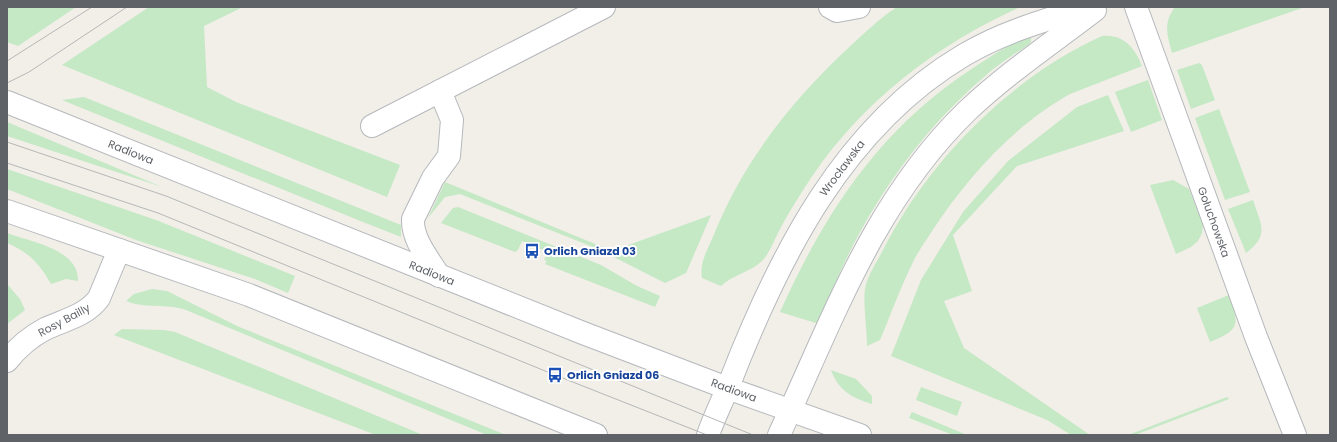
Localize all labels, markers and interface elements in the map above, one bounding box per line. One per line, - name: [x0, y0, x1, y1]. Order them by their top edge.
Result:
- street label: Radiowa: [106, 136, 156, 168]
- street label: Wrocławska: [816, 137, 868, 199]
- street label: Gołuchowska: [1194, 184, 1234, 260]
- bus stop icon: Orlich Gniazd 03: [523, 242, 541, 260]
- place label: Orlich Gniazd 03: [544, 243, 636, 259]
- street label: Radiowa: [407, 257, 457, 289]
- street label: Rosy Bailly: [35, 299, 94, 340]
- bus stop icon: Orlich Gniazd 06: [546, 366, 564, 384]
- place label: Orlich Gniazd 06: [567, 367, 659, 383]
- street label: Radiowa: [709, 374, 759, 406]

